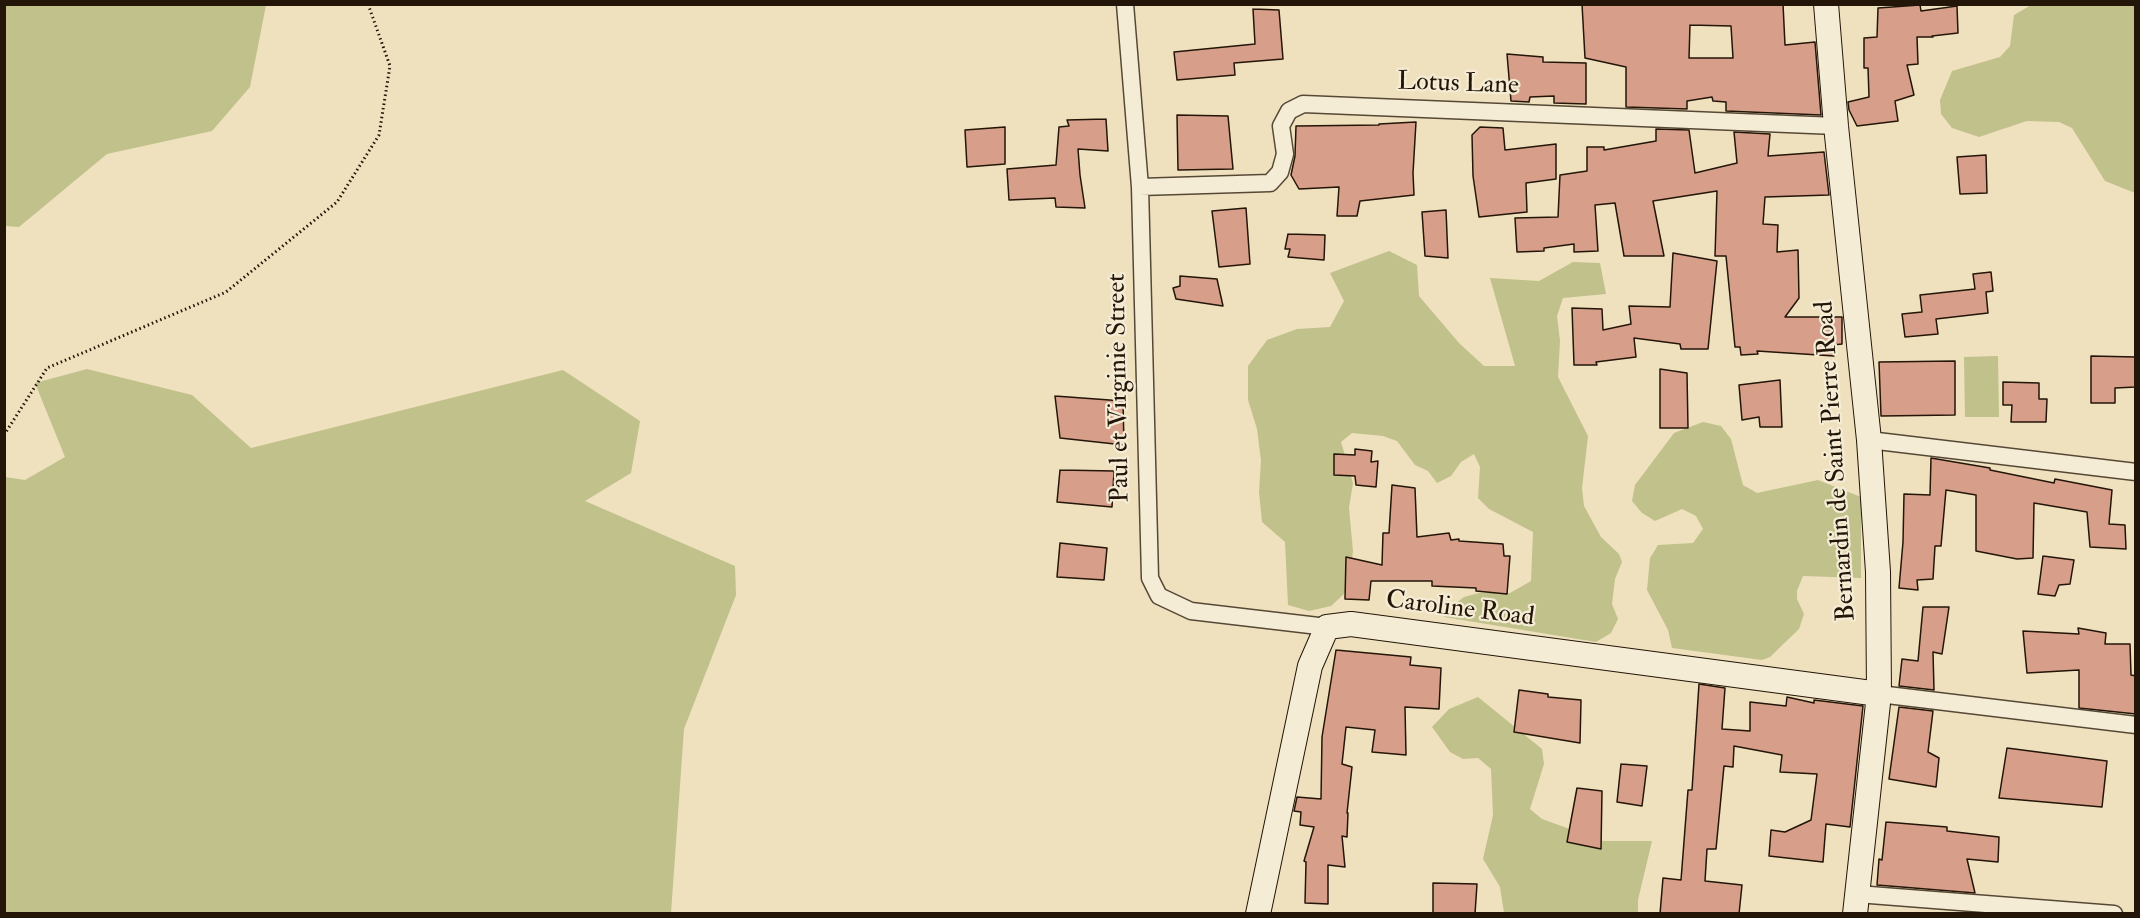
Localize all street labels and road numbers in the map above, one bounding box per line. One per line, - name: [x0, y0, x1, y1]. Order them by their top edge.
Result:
- street label: Lotus Lane: [1397, 67, 1519, 103]
- street label: Paul et Virginie Street: [1102, 273, 1138, 503]
- street label: Bernardin de Saint Pierre Road: [1810, 300, 1864, 622]
- street label: Caroline Road: [1384, 585, 1536, 635]

